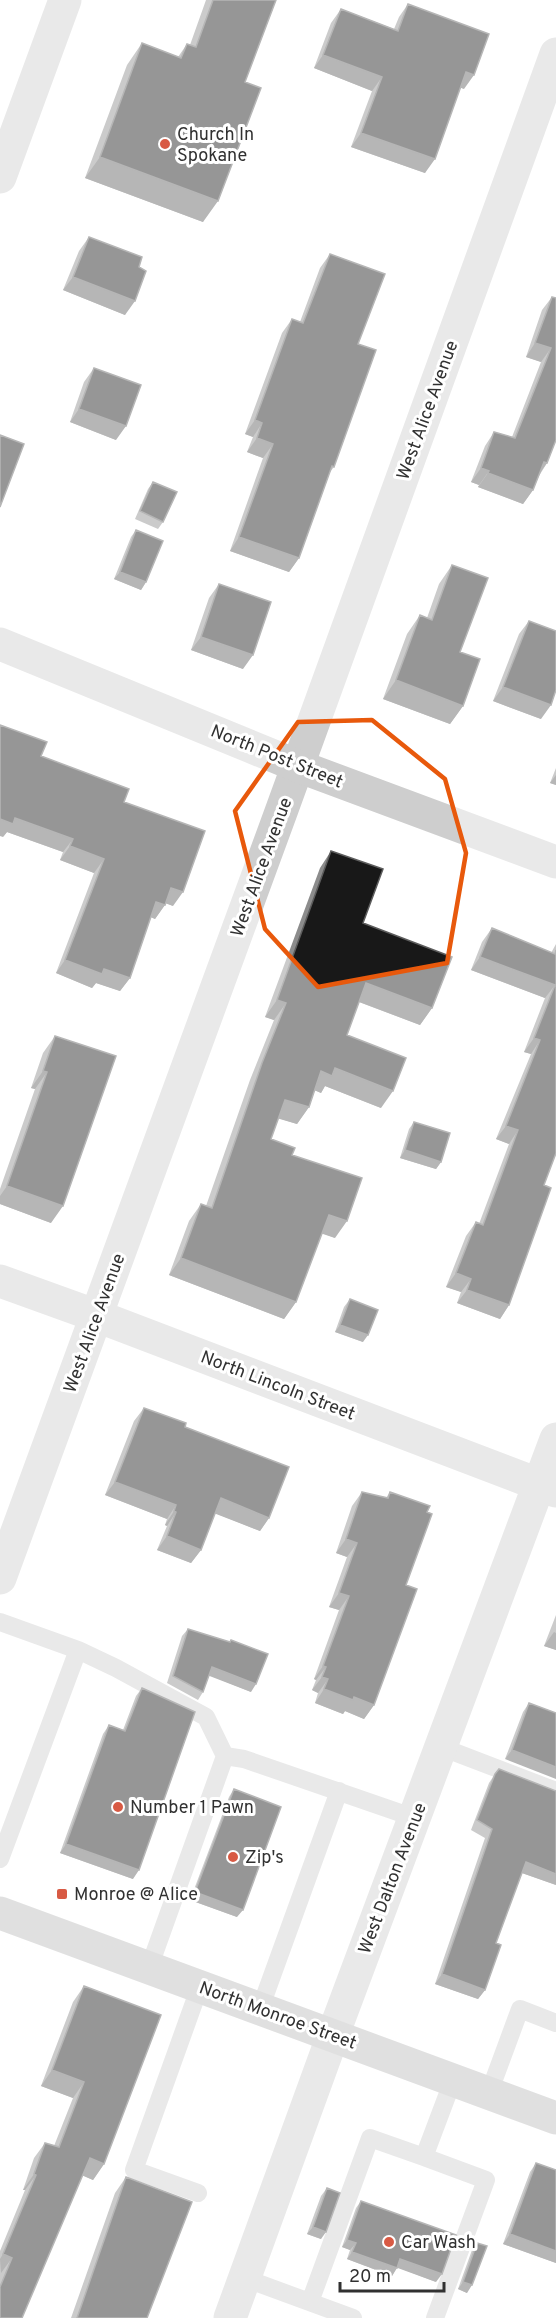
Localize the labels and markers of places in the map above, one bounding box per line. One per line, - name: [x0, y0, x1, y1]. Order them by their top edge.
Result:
- place label: Church In Spokane: [177, 124, 254, 168]
- marker: Church In Spokane: [158, 137, 172, 151]
- place label: Number 1 Pawn: [130, 1797, 254, 1820]
- marker: Number 1 Pawn: [111, 1800, 125, 1814]
- place label: Zip's: [245, 1847, 284, 1870]
- marker: Zip's: [226, 1850, 240, 1864]
- place label: Monroe @ Alice: [74, 1884, 198, 1907]
- marker: Monroe @ Alice: [55, 1887, 69, 1901]
- place label: Car Wash: [401, 2232, 476, 2255]
- marker: Car Wash: [382, 2235, 396, 2249]

